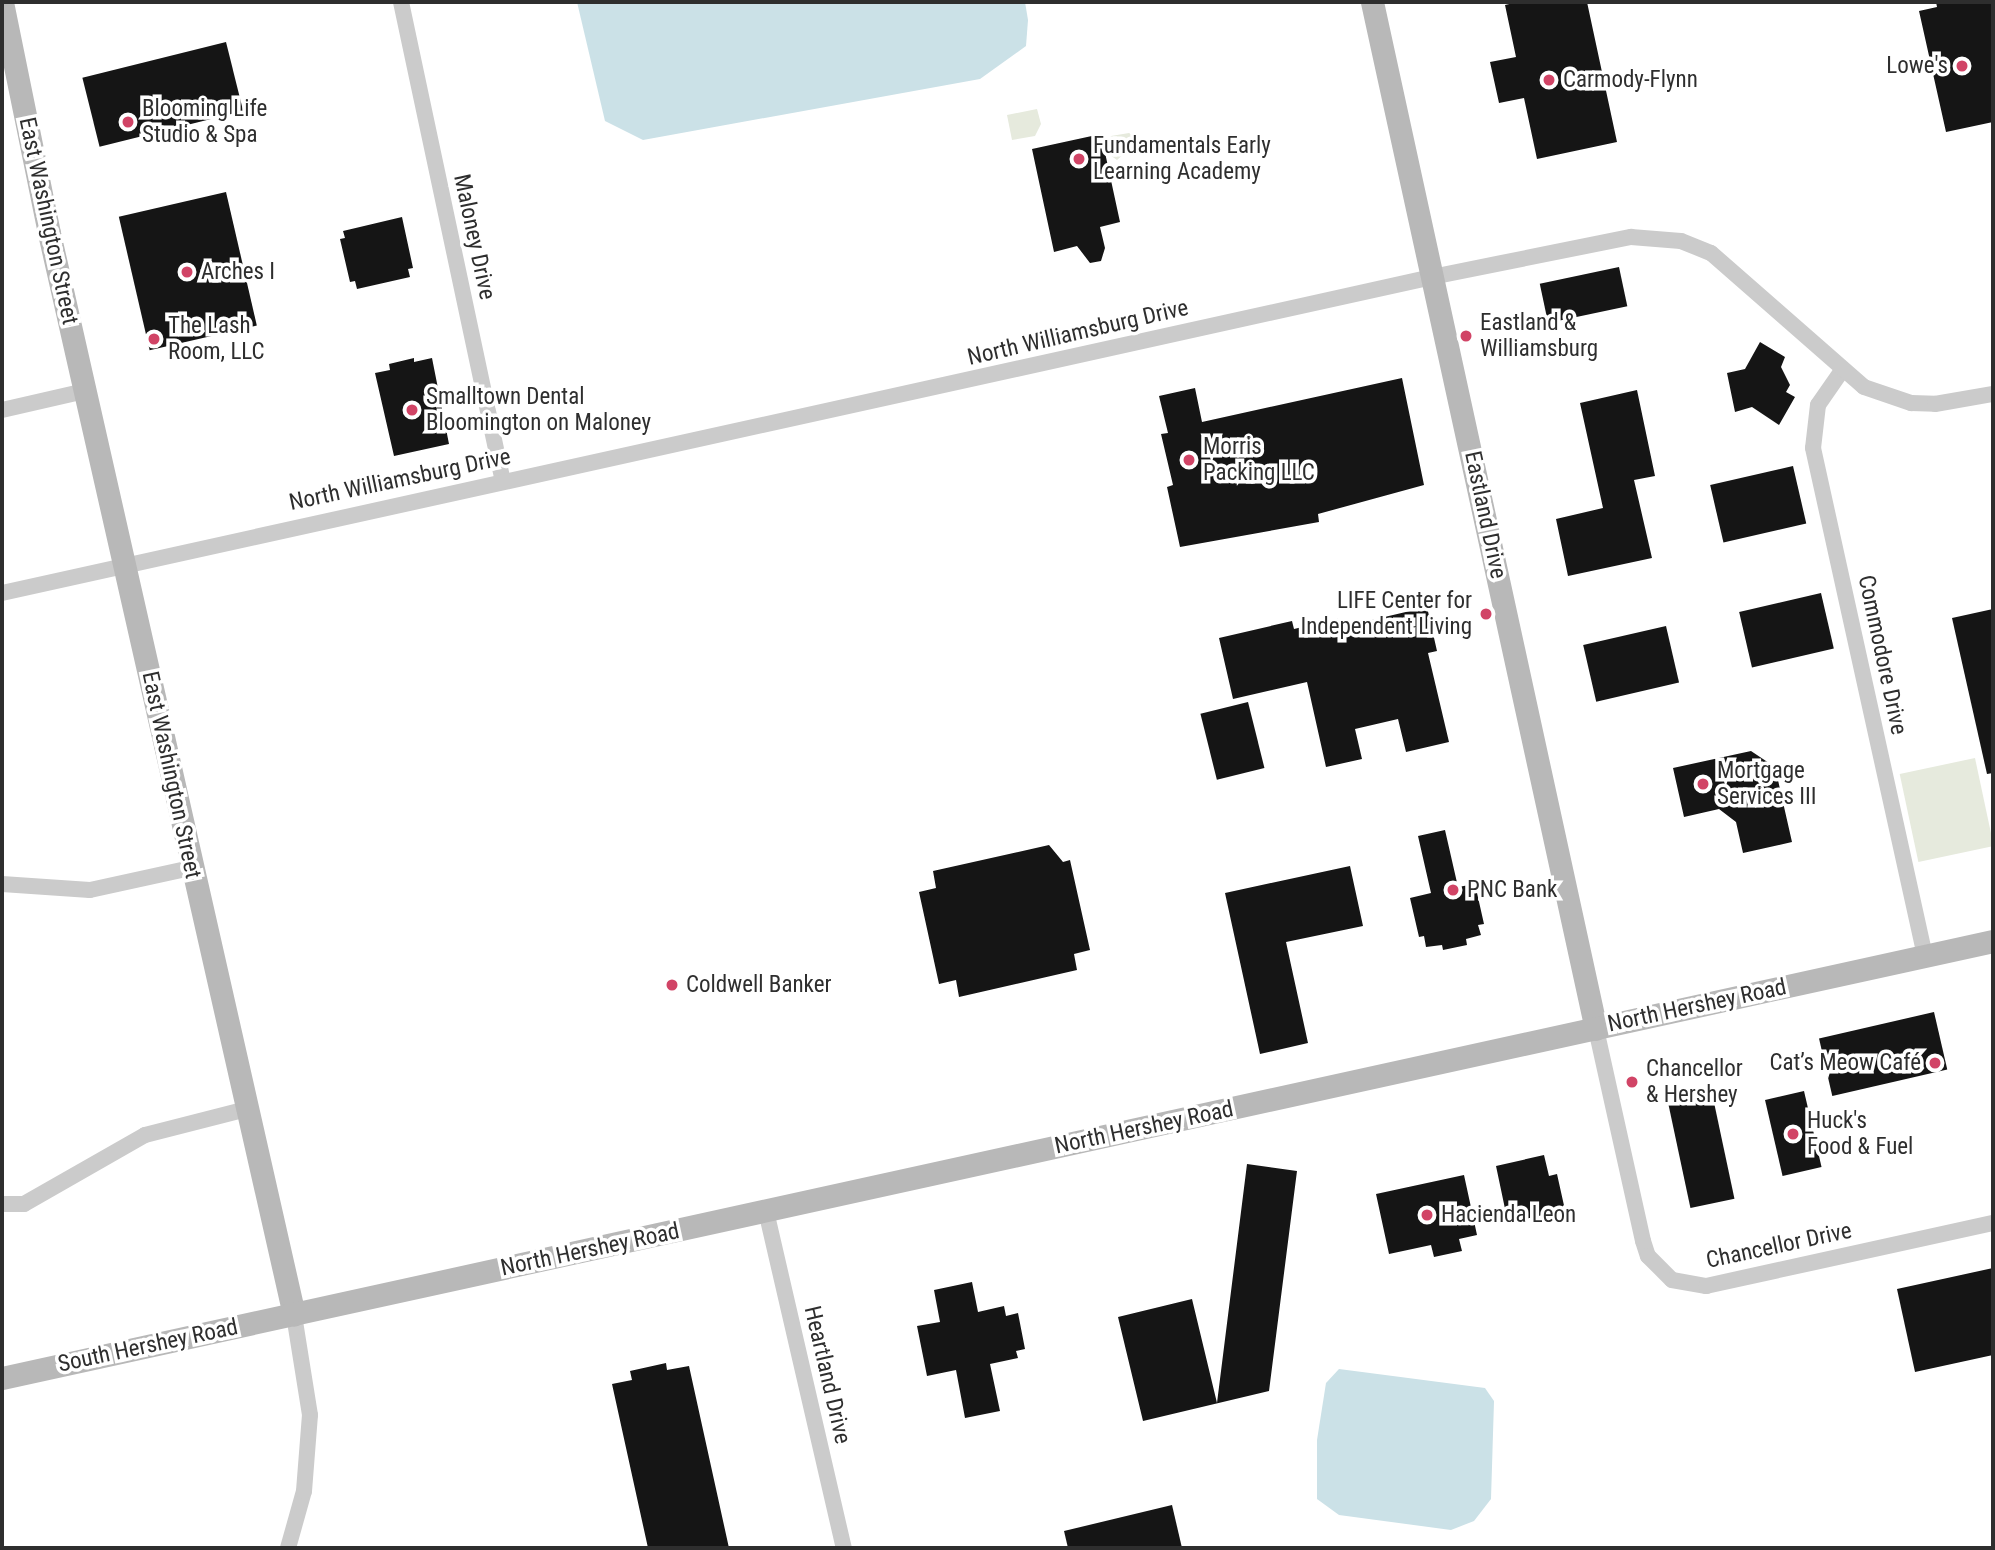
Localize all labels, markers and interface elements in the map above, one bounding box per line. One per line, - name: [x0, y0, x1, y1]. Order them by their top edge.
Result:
- place label: Lowe's: [1886, 52, 1948, 80]
- marker: Lowe's: [1954, 58, 1970, 74]
- place label: Carmody-Flynn: [1563, 66, 1698, 94]
- marker: Carmody-Flynn: [1541, 72, 1557, 88]
- place label: Blooming Life Studio & Spa: [142, 95, 267, 149]
- marker: Blooming Life Studio & Spa: [120, 114, 136, 130]
- street label: East Washington Street: [13, 115, 83, 327]
- place label: Fundamentals Early Learning Academy: [1093, 132, 1271, 186]
- marker: Fundamentals Early Learning Academy: [1071, 151, 1087, 167]
- street label: Maloney Drive: [447, 172, 501, 302]
- place label: Arches I: [201, 258, 275, 286]
- marker: Arches I: [179, 264, 195, 280]
- street label: North Williamsburg Drive: [965, 294, 1191, 372]
- place label: Eastland & Williamsburg: [1480, 309, 1598, 363]
- place label: The Lash Room, LLC: [168, 312, 265, 366]
- marker: Eastland & Williamsburg: [1458, 328, 1474, 344]
- marker: The Lash Room, LLC: [146, 331, 162, 347]
- place label: Smalltown Dental Bloomington on Maloney: [426, 383, 651, 437]
- marker: Smalltown Dental Bloomington on Maloney: [404, 402, 420, 418]
- place label: Morris Packing LLC: [1203, 433, 1315, 487]
- street label: North Williamsburg Drive: [287, 443, 513, 517]
- street label: Eastland Drive: [1458, 449, 1512, 581]
- marker: Morris Packing LLC: [1181, 452, 1197, 468]
- street label: Commodore Drive: [1852, 573, 1912, 737]
- place label: LIFE Center for Independent Living: [1300, 587, 1472, 641]
- marker: LIFE Center for Independent Living: [1478, 606, 1494, 622]
- street label: East Washington Street: [136, 669, 206, 881]
- place label: Mortgage Services III: [1717, 757, 1816, 811]
- marker: Mortgage Services III: [1695, 776, 1711, 792]
- place label: PNC Bank: [1467, 876, 1557, 904]
- marker: PNC Bank: [1445, 882, 1461, 898]
- place label: Coldwell Banker: [686, 971, 831, 999]
- street label: North Hershey Road: [1605, 974, 1789, 1038]
- marker: Coldwell Banker: [664, 977, 680, 993]
- place label: Cat’s Meow Café: [1769, 1049, 1921, 1077]
- place label: Chancellor & Hershey: [1646, 1055, 1743, 1109]
- marker: Cat’s Meow Café: [1927, 1055, 1943, 1071]
- marker: Chancellor & Hershey: [1624, 1074, 1640, 1090]
- street label: North Hershey Road: [1052, 1096, 1236, 1160]
- place label: Huck's Food & Fuel: [1807, 1107, 1913, 1161]
- marker: Huck's Food & Fuel: [1785, 1126, 1801, 1142]
- place label: Hacienda Leon: [1441, 1201, 1576, 1229]
- marker: Hacienda Leon: [1419, 1207, 1435, 1223]
- street label: Chancellor Drive: [1704, 1217, 1854, 1275]
- street label: North Hershey Road: [498, 1218, 682, 1282]
- street label: Heartland Drive: [798, 1303, 856, 1447]
- street label: South Hershey Road: [56, 1313, 240, 1379]

